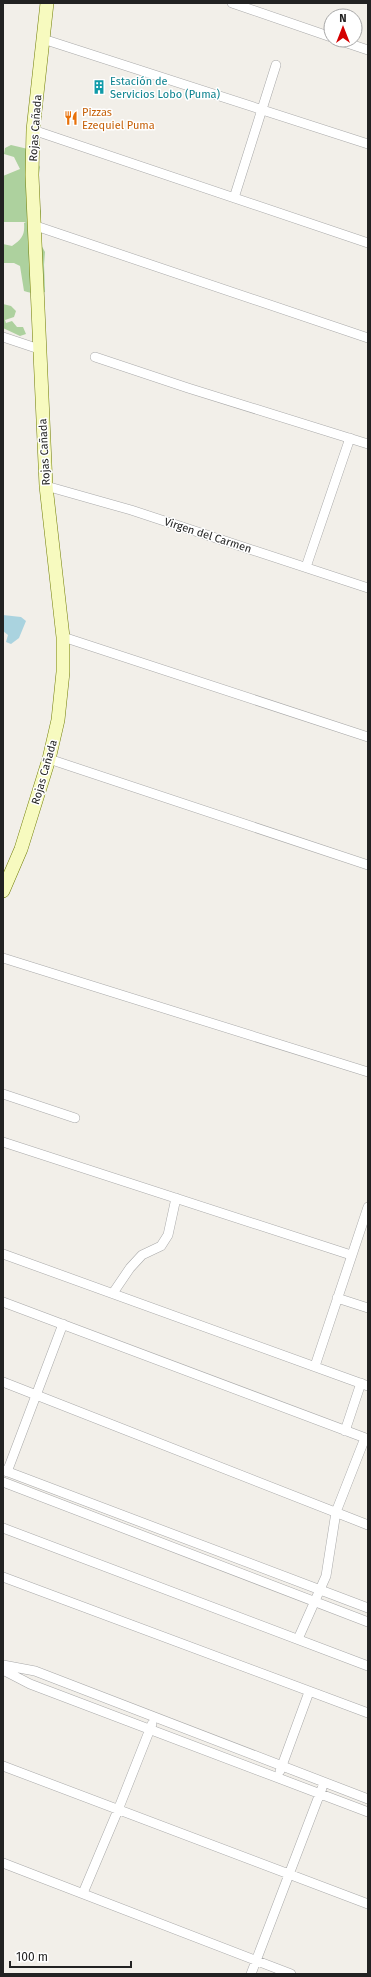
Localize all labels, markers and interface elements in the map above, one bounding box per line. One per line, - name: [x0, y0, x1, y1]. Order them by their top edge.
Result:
- north arrow: [323, 8, 363, 48]
- text: N: [339, 12, 347, 25]
- place label: Estación de Servicios Lobo (Puma): [110, 75, 221, 101]
- building icon: Estación de Servicios Lobo (Puma): [91, 79, 107, 95]
- street label: Rojas Cañada: [27, 94, 44, 162]
- place label: Pizzas Ezequiel Puma: [82, 106, 155, 132]
- restaurant icon: Pizzas Ezequiel Puma: [63, 110, 79, 126]
- street label: Rojas Cañada: [36, 418, 53, 486]
- street label: Virgen del Carmen: [163, 515, 253, 556]
- street label: Rojas Cañada: [29, 738, 60, 806]
- scale bar: [10, 1943, 131, 1969]
- text: 100 m: [16, 1950, 48, 1964]

